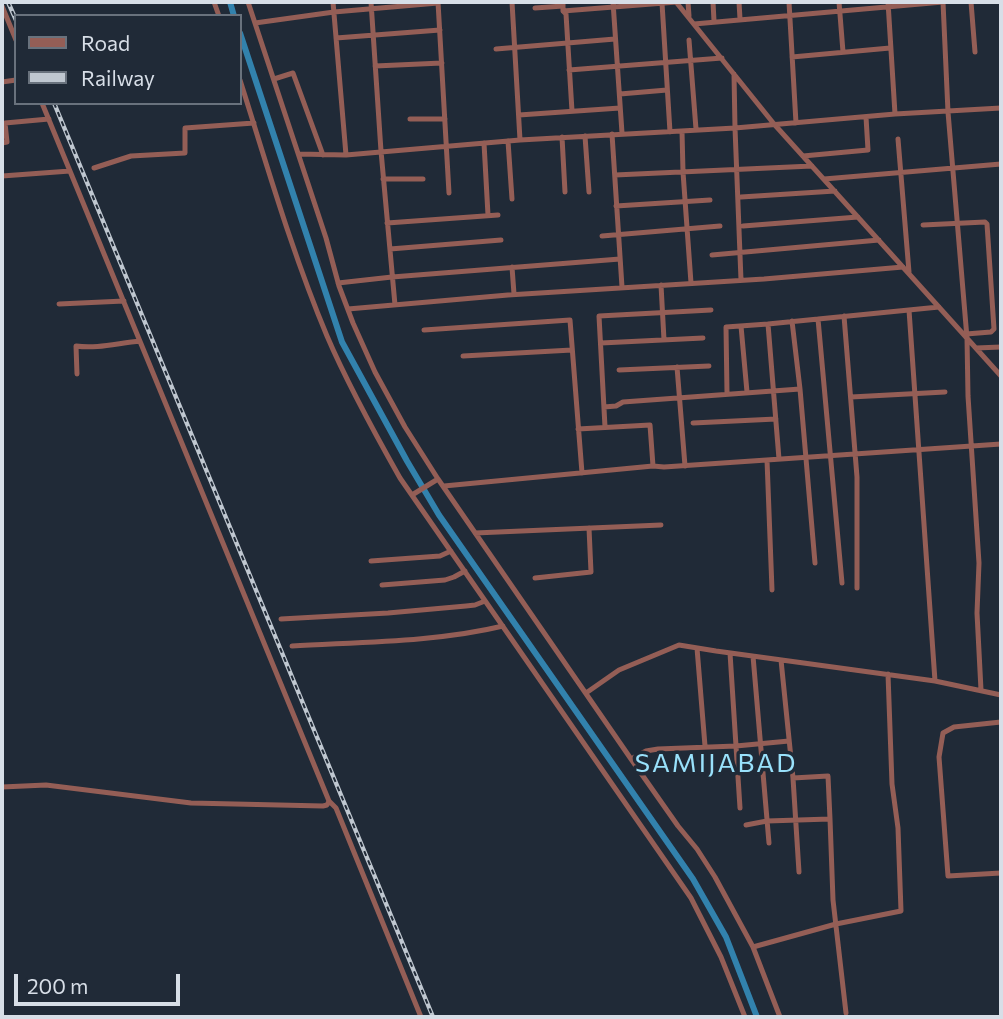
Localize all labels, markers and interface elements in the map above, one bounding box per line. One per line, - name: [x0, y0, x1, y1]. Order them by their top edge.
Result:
- legend: [14, 14, 242, 105]
- text: Road: [81, 30, 130, 55]
- text: Railway: [81, 65, 155, 90]
- district label: SAMIJABAD: [636, 747, 796, 779]
- scale bar: [18, 960, 184, 1004]
- text: 200 m: [27, 973, 88, 998]

